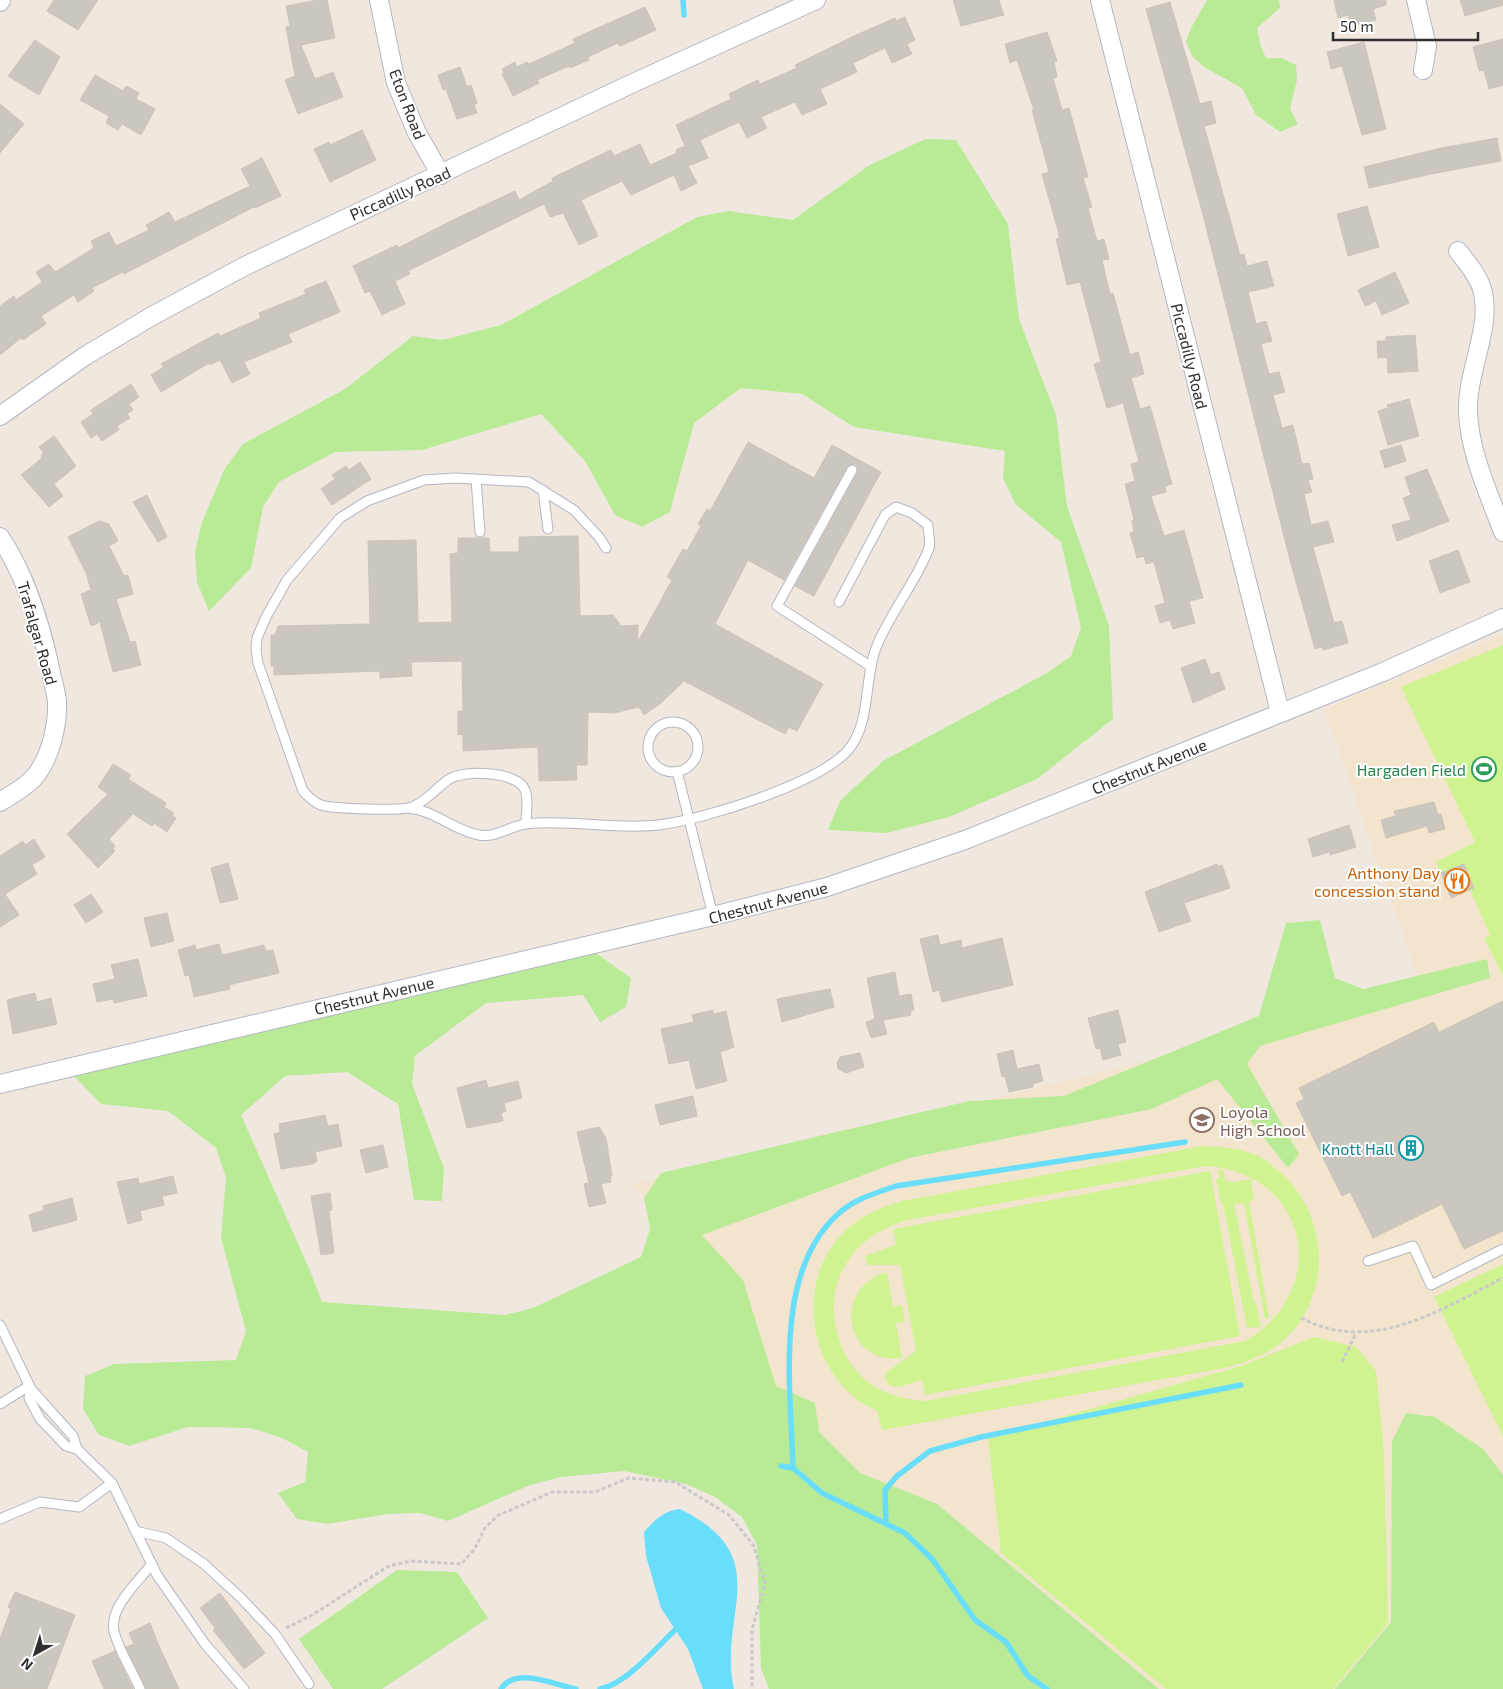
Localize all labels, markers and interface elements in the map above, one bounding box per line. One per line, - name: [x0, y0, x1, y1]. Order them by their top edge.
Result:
- scale bar: [1333, 10, 1478, 42]
- text: 50 m: [1340, 17, 1374, 35]
- street label: Eton Road: [386, 66, 430, 142]
- street label: Piccadilly Road: [347, 162, 453, 224]
- street label: Piccadilly Road: [1168, 301, 1212, 411]
- street label: Trafalgar Road: [14, 579, 62, 687]
- street label: Chestnut Avenue: [1089, 734, 1209, 798]
- sports icon: Hargaden Field: [1471, 756, 1497, 782]
- place label: Hargaden Field: [1357, 760, 1466, 779]
- place label: Anthony Day concession stand: [1314, 863, 1441, 900]
- restaurant icon: Anthony Day concession stand: [1444, 868, 1470, 894]
- street label: Chestnut Avenue: [706, 877, 830, 927]
- street label: Chestnut Avenue: [312, 972, 436, 1018]
- place label: Loyola High School: [1220, 1102, 1306, 1139]
- school or university icon: Loyola High School: [1189, 1107, 1215, 1133]
- building icon: Knott Hall: [1398, 1135, 1424, 1161]
- place label: Knott Hall: [1321, 1139, 1394, 1158]
- north arrow: [10, 1629, 60, 1679]
- text: N: [17, 1655, 36, 1674]

